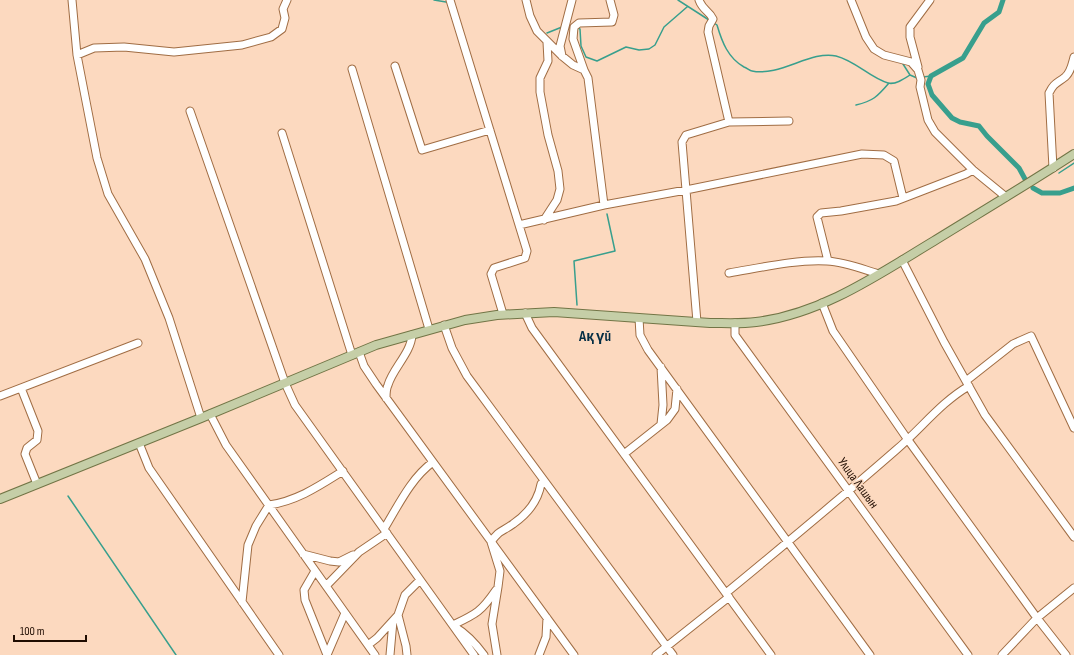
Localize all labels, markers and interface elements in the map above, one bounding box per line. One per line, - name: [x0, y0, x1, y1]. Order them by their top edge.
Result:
- district label: Ақ үй: [578, 327, 611, 346]
- street label: Улица Лашын: [834, 454, 882, 512]
- scale bar: [14, 617, 86, 643]
- text: 100 m: [20, 624, 45, 639]

